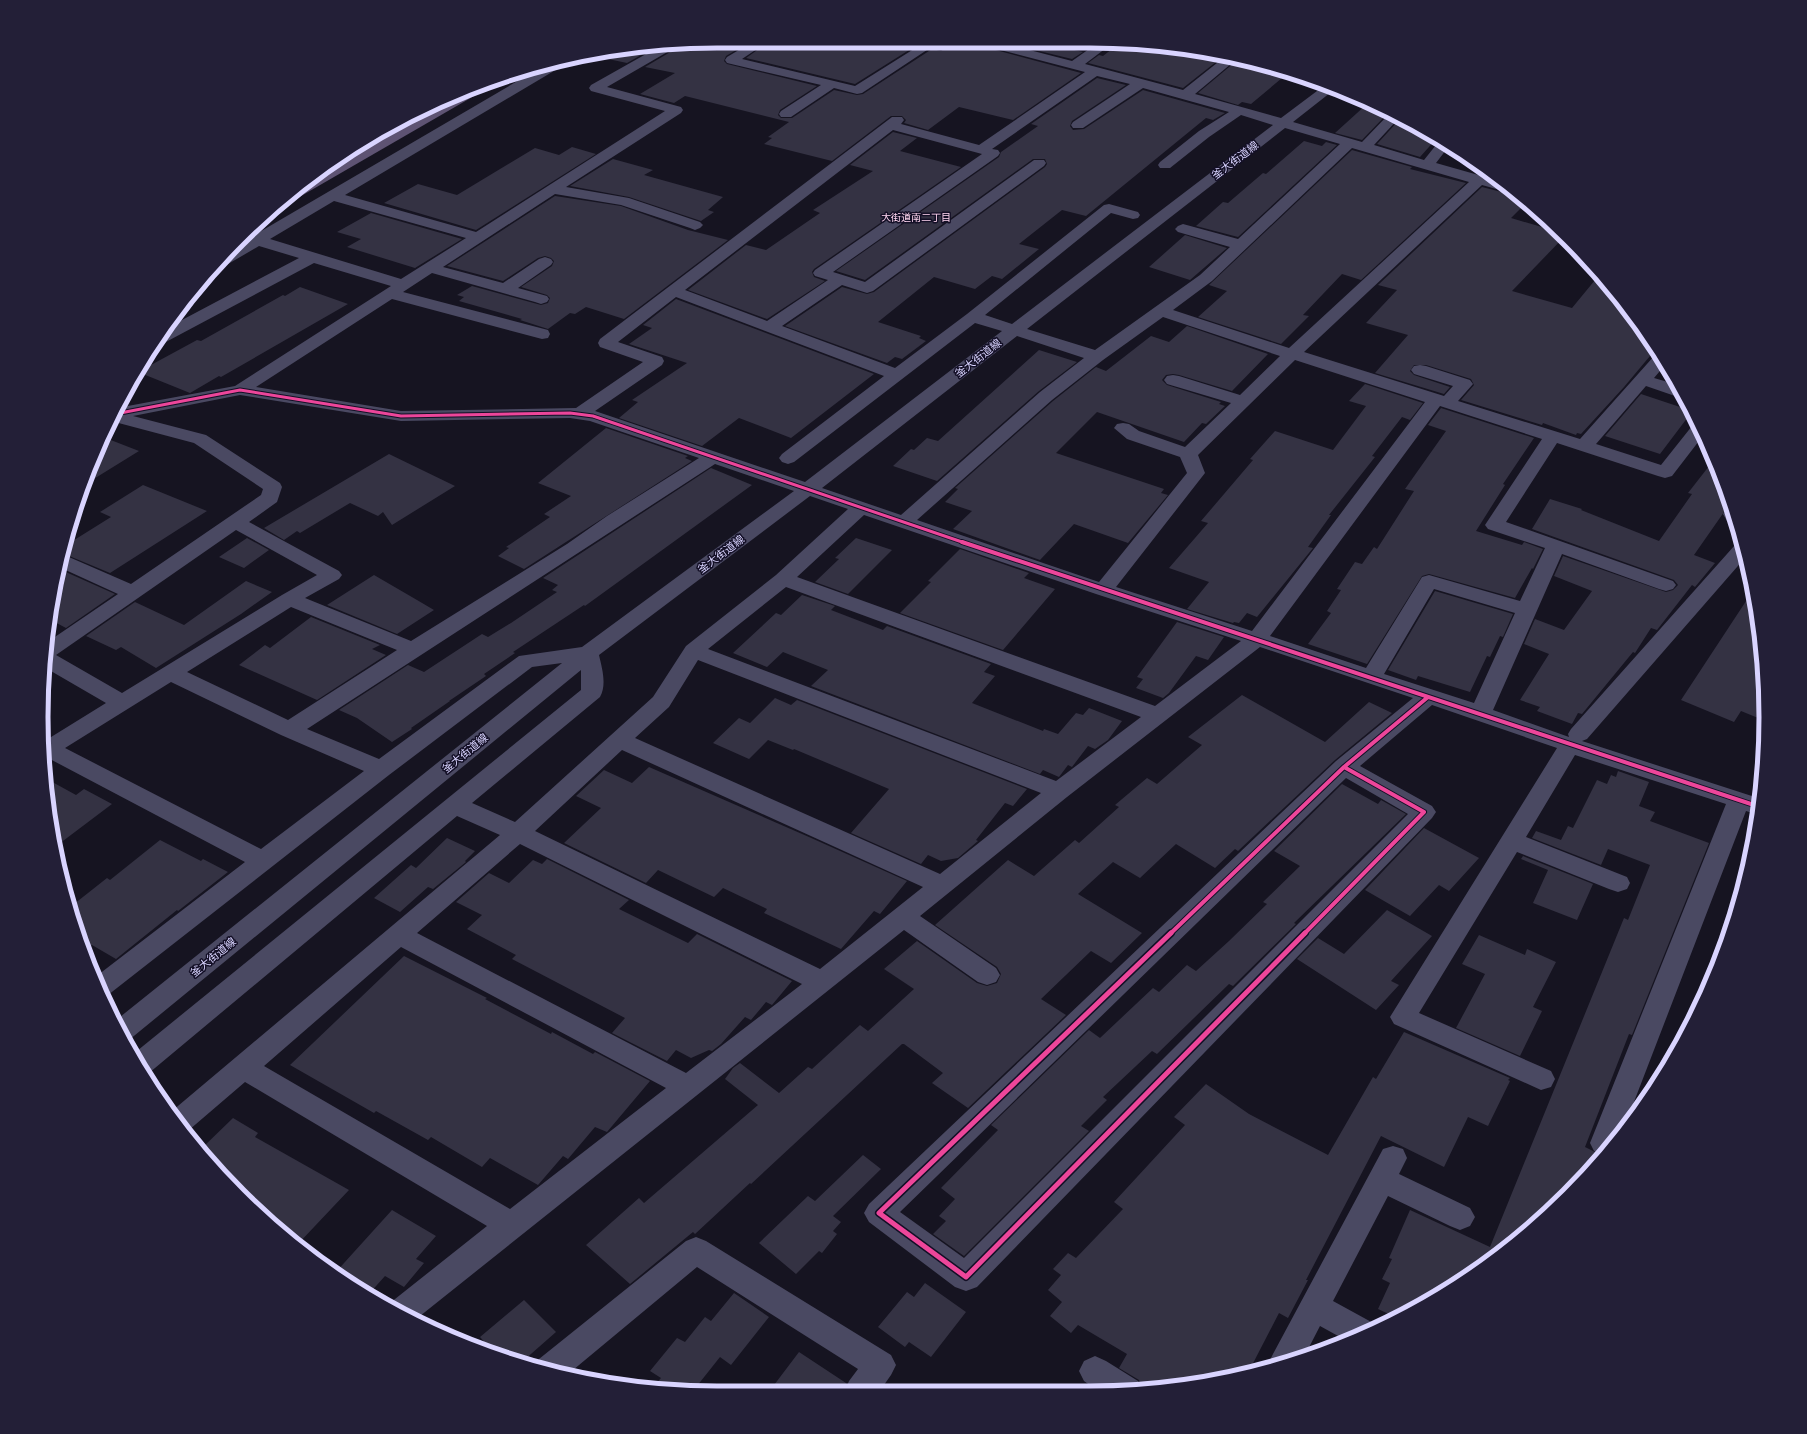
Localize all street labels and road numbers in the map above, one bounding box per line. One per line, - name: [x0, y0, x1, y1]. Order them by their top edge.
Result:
- street label: 釜大街道線: [1209, 138, 1261, 182]
- street label: 釜大街道線: [952, 336, 1004, 380]
- street label: 釜大街道線: [695, 532, 747, 576]
- street label: 釜大街道線: [439, 730, 491, 776]
- street label: 釜大街道線: [187, 934, 239, 980]

